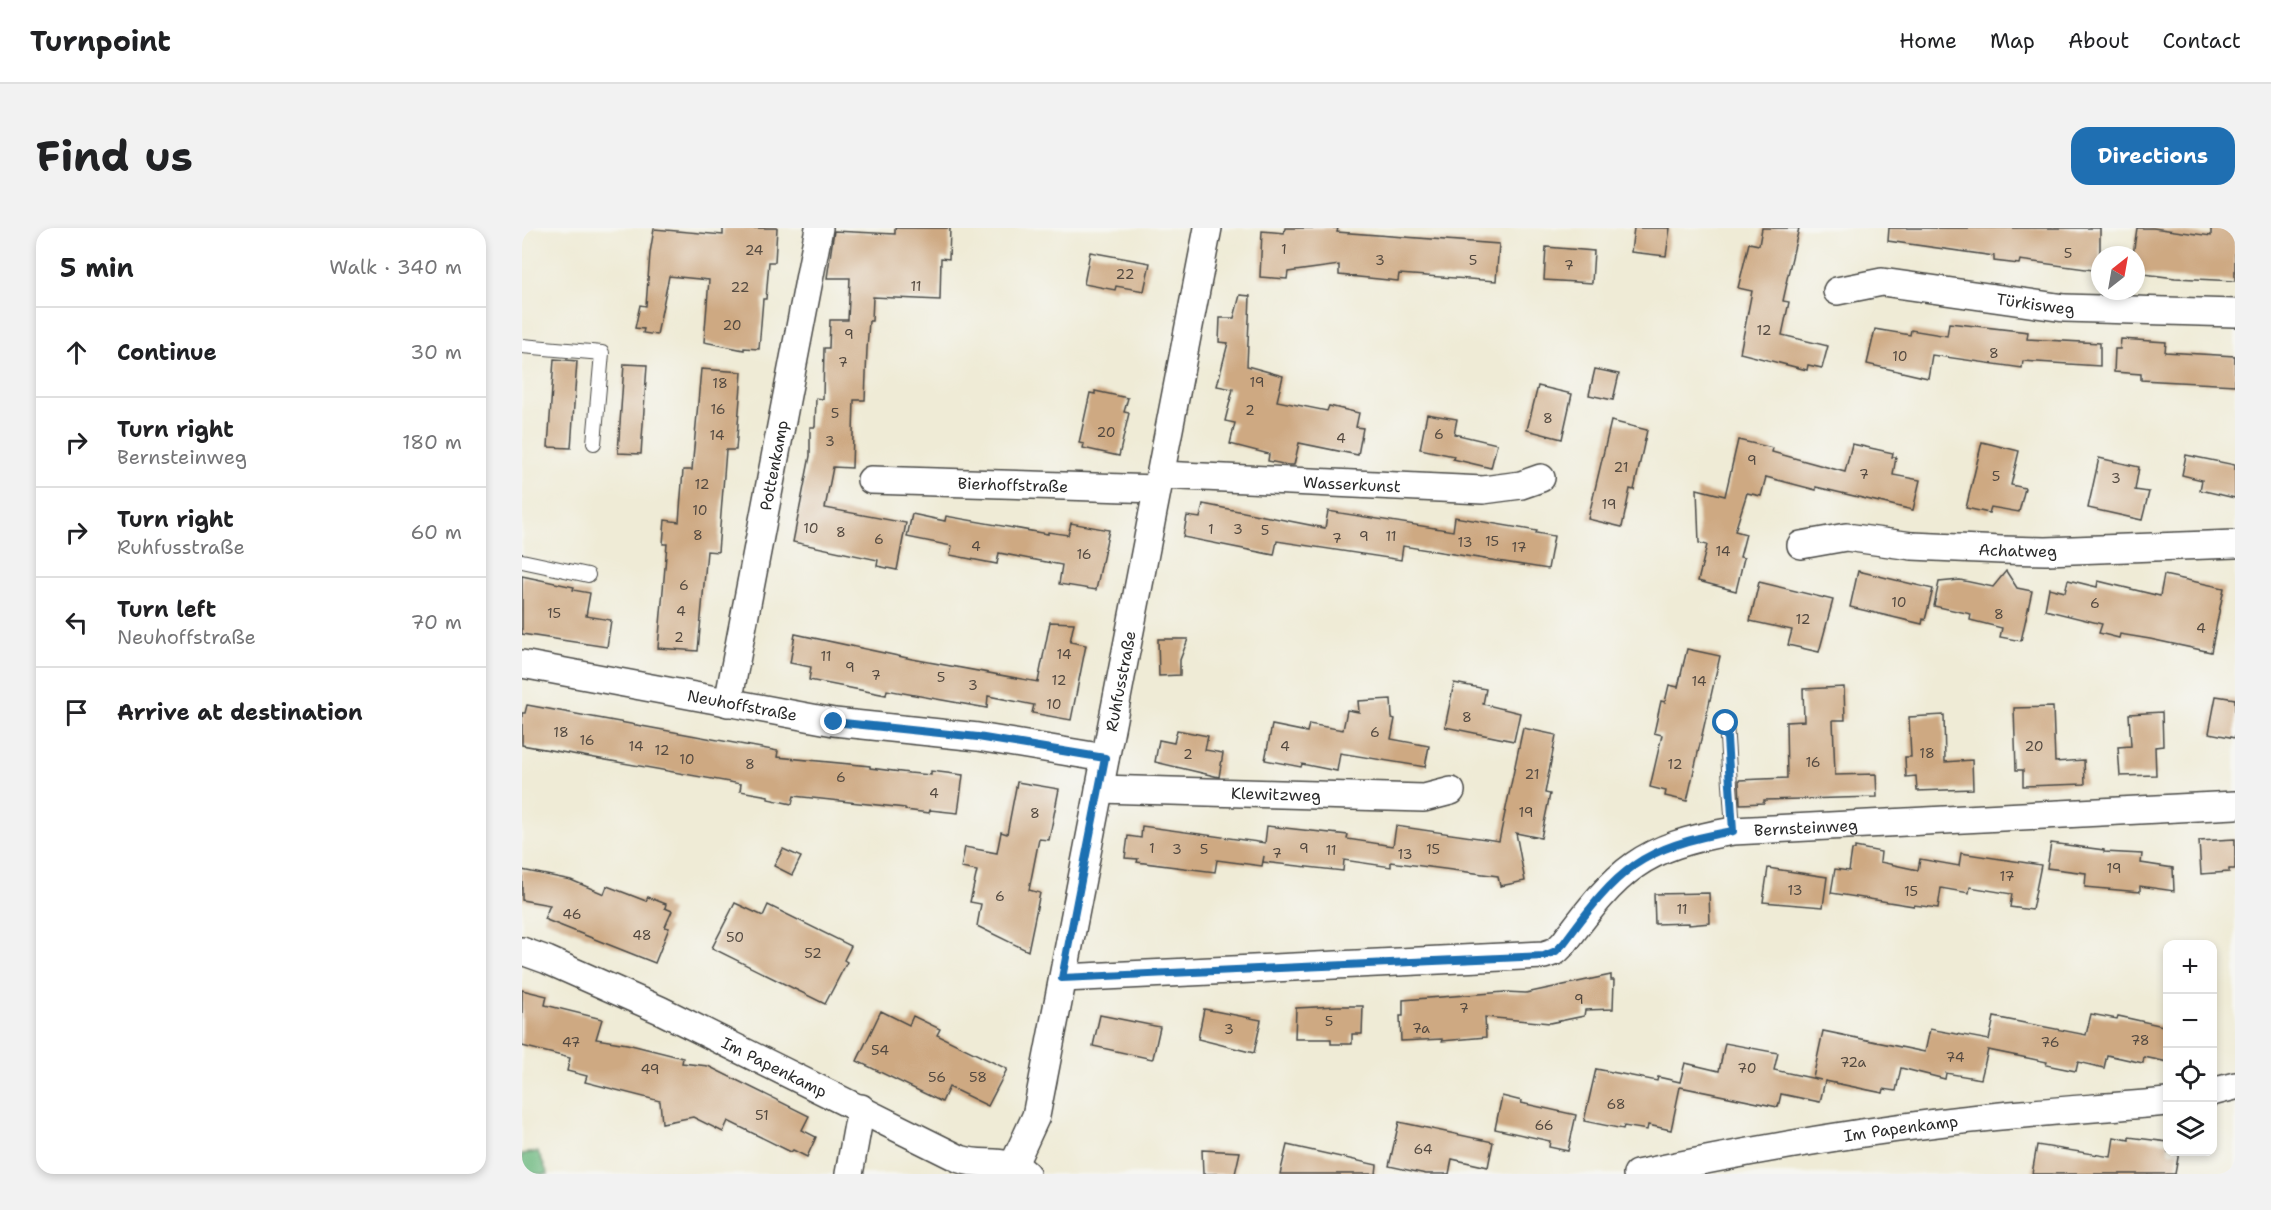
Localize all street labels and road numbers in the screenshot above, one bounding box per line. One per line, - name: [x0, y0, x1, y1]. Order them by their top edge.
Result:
- street label: Türkisweg: [1995, 288, 2075, 319]
- street label: Pottenkamp: [755, 418, 792, 512]
- street label: Wasserkunst: [1302, 471, 1401, 497]
- street label: Bierhoffstraße: [957, 472, 1069, 497]
- street label: Achatweg: [1978, 538, 2057, 562]
- street label: Ruhfusstraße: [1100, 629, 1140, 733]
- street label: Neuhoffstraße: [686, 684, 799, 725]
- street label: Klewitzweg: [1231, 782, 1322, 806]
- street label: Bernsteinweg: [1753, 814, 1859, 840]
- street label: Im Papenkamp: [718, 1032, 831, 1102]
- street label: Im Papenkamp: [1842, 1110, 1959, 1146]

